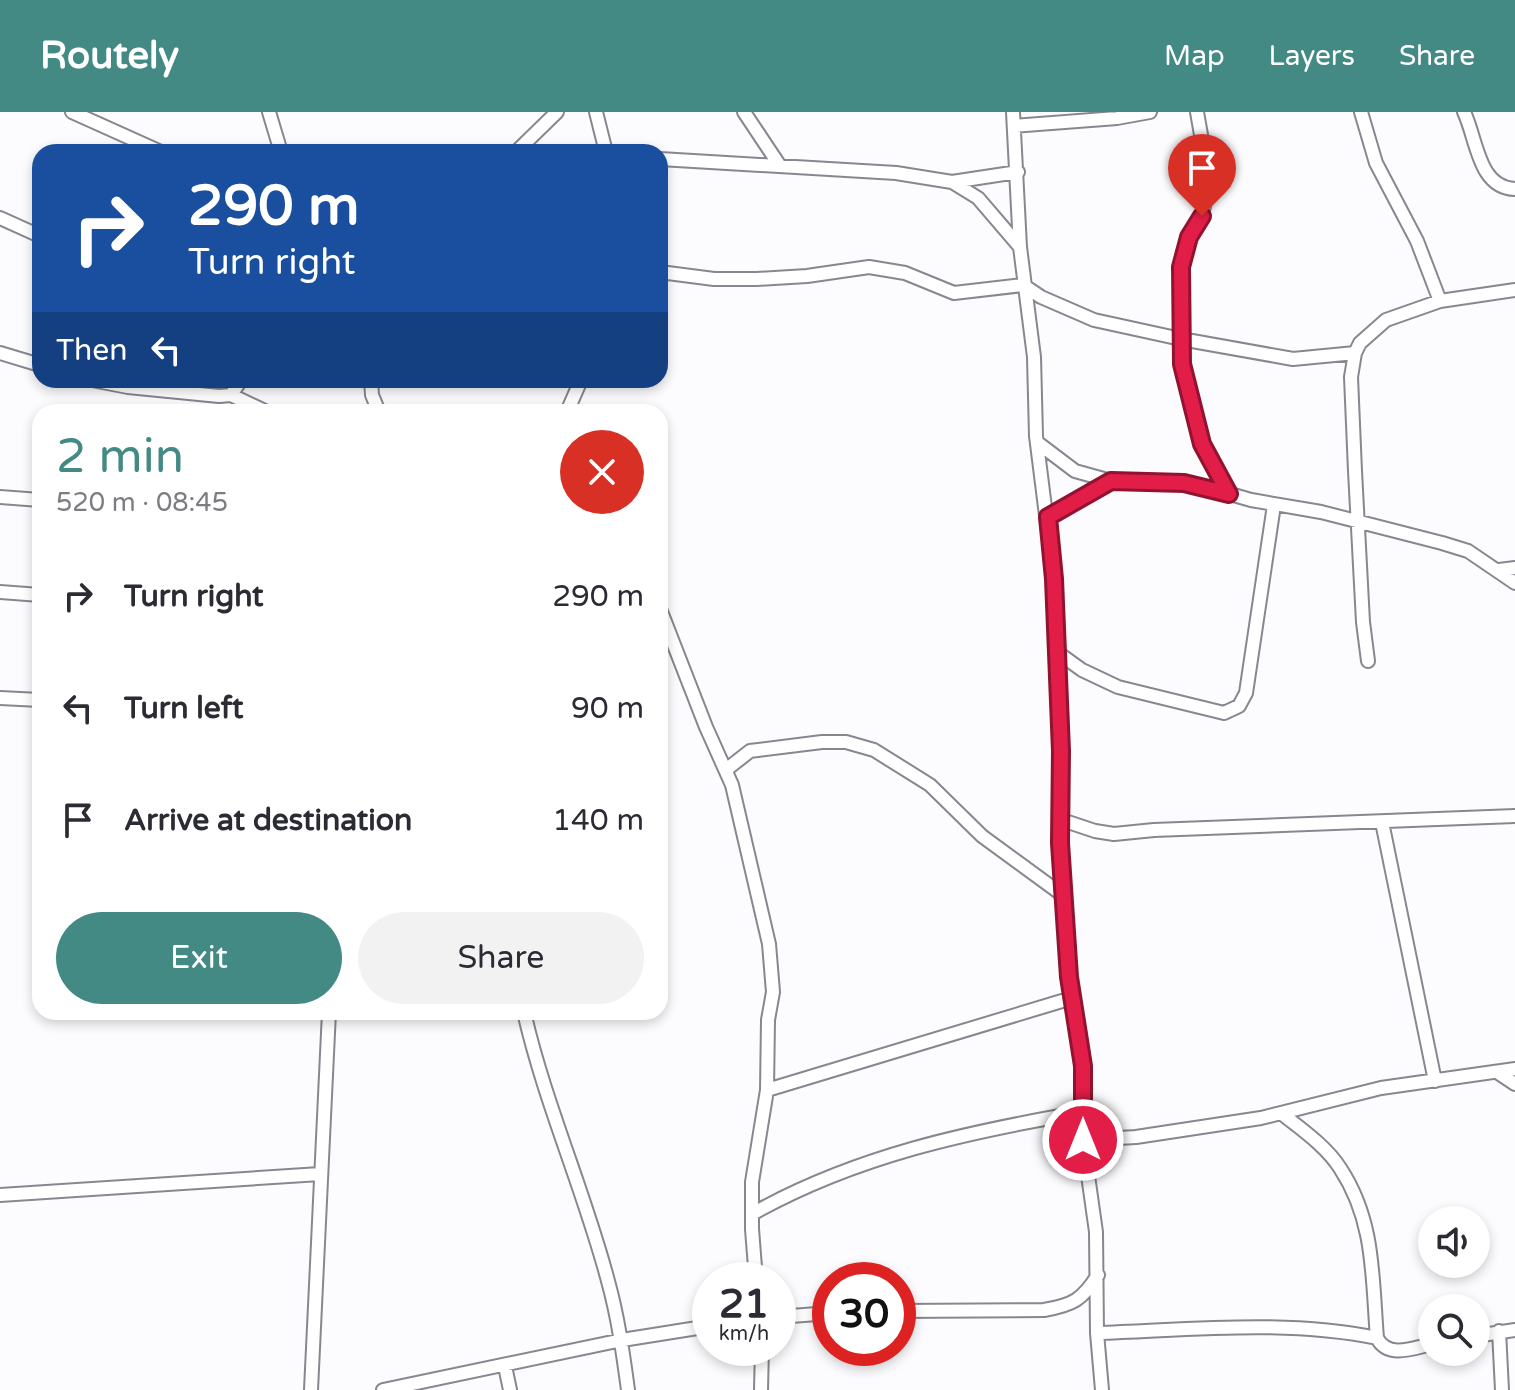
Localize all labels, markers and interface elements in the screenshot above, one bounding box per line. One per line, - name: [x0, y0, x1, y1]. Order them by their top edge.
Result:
- text: Routely: [40, 33, 179, 79]
- text: Map: [1164, 39, 1225, 73]
- text: Layers: [1269, 39, 1355, 73]
- text: Share: [1399, 39, 1475, 73]
- pin: [1168, 134, 1236, 216]
- icon: arrive: [1180, 146, 1224, 190]
- text: 290 m: [188, 173, 359, 240]
- icon: right: [56, 176, 160, 280]
- text: Turn right: [188, 241, 355, 284]
- icon: left: [144, 328, 188, 372]
- text: Then: [56, 332, 128, 369]
- text: 2 min: [56, 428, 184, 486]
- button: close: [560, 430, 644, 514]
- text: 520 m · 08:45: [56, 487, 228, 518]
- icon: right: [56, 574, 100, 618]
- text: Turn right: [124, 578, 264, 615]
- text: 290 m: [552, 578, 644, 615]
- icon: left: [56, 686, 100, 730]
- text: Turn left: [124, 690, 243, 727]
- text: 90 m: [571, 690, 644, 727]
- icon: arrive: [56, 798, 100, 842]
- text: Arrive at destination: [124, 802, 412, 839]
- text: 140 m: [552, 802, 644, 839]
- button: Exit: [56, 912, 342, 1004]
- button: Share: [358, 912, 644, 1004]
- position arrow: [1041, 1098, 1125, 1182]
- map controls: [1418, 1206, 1490, 1366]
- button: sound: [1418, 1206, 1490, 1278]
- speed limit sign: 30: [812, 1262, 916, 1366]
- text: 21: [719, 1280, 769, 1328]
- button: search: [1418, 1294, 1490, 1366]
- text: km/h: [719, 1322, 769, 1346]

